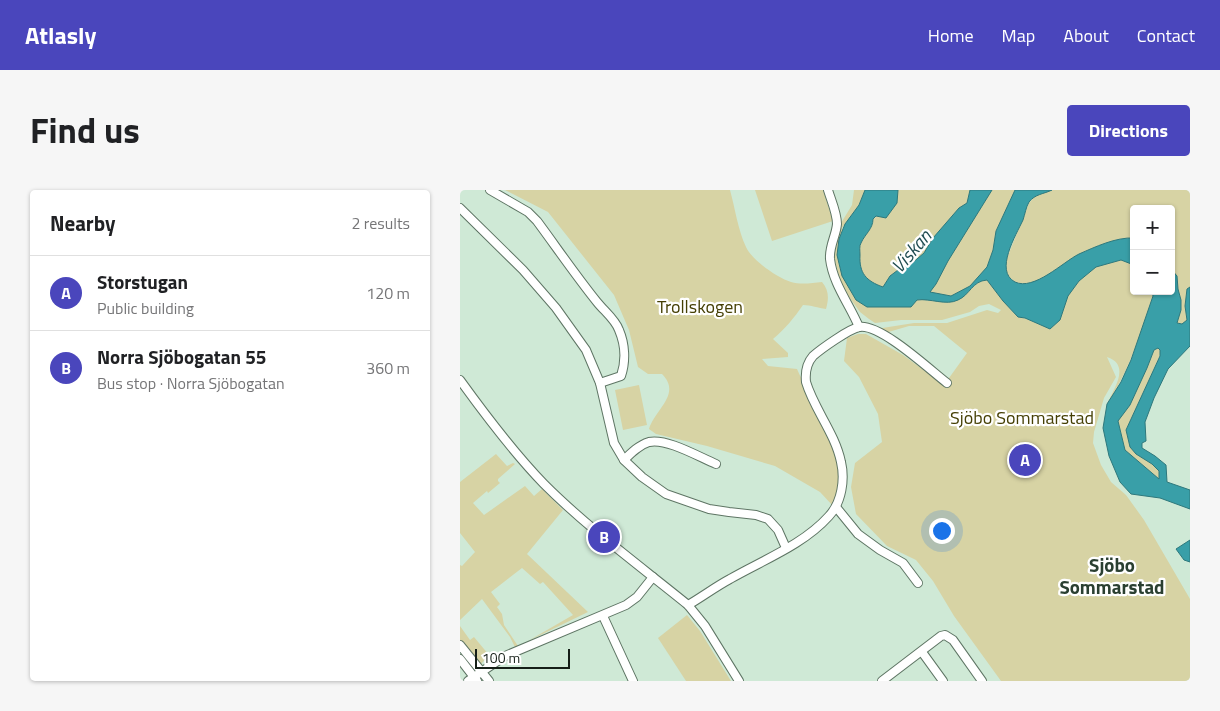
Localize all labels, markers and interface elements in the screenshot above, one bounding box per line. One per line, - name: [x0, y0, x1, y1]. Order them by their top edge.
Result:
- text: Atlasly: [25, 17, 96, 53]
- text: Home: [928, 22, 974, 49]
- text: Map: [1002, 22, 1035, 49]
- text: About: [1063, 22, 1109, 49]
- text: Contact: [1137, 22, 1195, 49]
- text: Find us: [30, 103, 140, 157]
- button: Directions: [1067, 105, 1190, 156]
- map controls: [1130, 205, 1175, 295]
- button: +: [1130, 205, 1175, 250]
- text: Nearby: [50, 207, 115, 239]
- text: 2 results: [351, 211, 410, 235]
- water label: Viskan: [883, 222, 938, 279]
- button: −: [1130, 250, 1175, 295]
- text: Storstugan: [97, 267, 188, 296]
- text: A: [61, 281, 71, 305]
- text: 120 m: [366, 281, 410, 305]
- park label: Trollskogen: [657, 293, 743, 320]
- text: Public building: [97, 296, 194, 320]
- text: Norra Sjöbogatan 55: [97, 342, 266, 371]
- text: B: [61, 356, 71, 380]
- text: 360 m: [366, 356, 410, 380]
- text: Bus stop · Norra Sjöbogatan: [97, 371, 285, 395]
- park label: Sjöbo Sommarstad: [950, 404, 1094, 431]
- pin: A: [1009, 441, 1041, 479]
- pin: B: [588, 518, 620, 556]
- your location: [929, 518, 955, 544]
- district label: Sjöbo Sommarstad: [1059, 550, 1165, 601]
- scale bar: [475, 646, 570, 669]
- text: 100 m: [482, 647, 520, 668]

